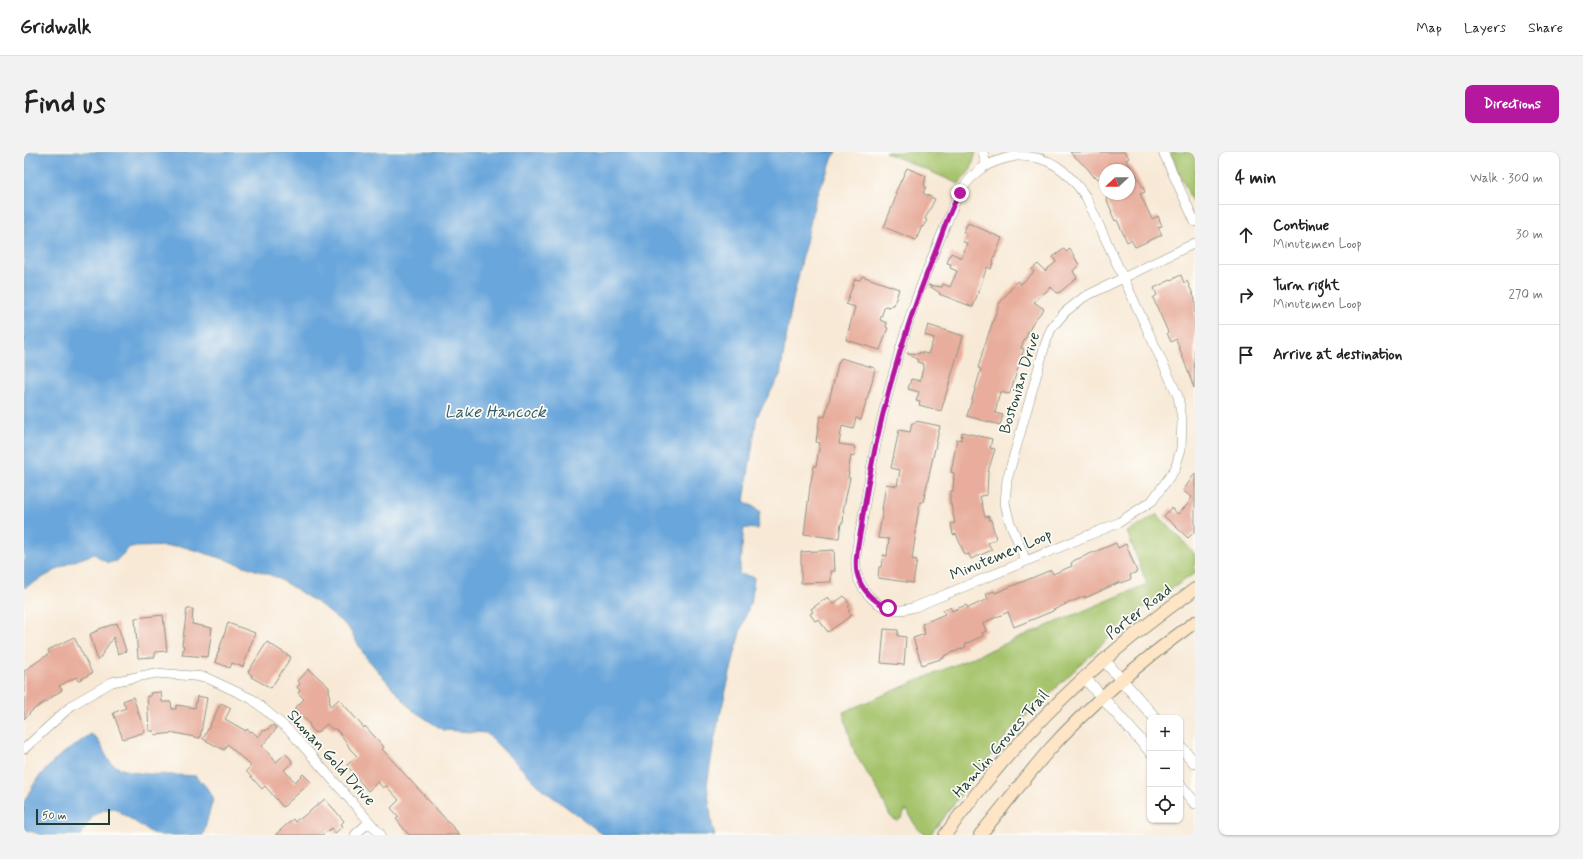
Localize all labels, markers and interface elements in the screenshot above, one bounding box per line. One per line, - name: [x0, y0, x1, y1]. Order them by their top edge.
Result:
- text: Gridwalk: [20, 15, 91, 40]
- text: Map: [1416, 19, 1442, 37]
- text: Layers: [1464, 19, 1506, 37]
- text: Share: [1528, 19, 1563, 37]
- button: Directions: [1465, 85, 1559, 123]
- text: Find us: [24, 86, 105, 123]
- north arrow: [1099, 164, 1135, 200]
- text: 4 min: [1235, 167, 1276, 189]
- text: Walk · 300 m: [1470, 170, 1543, 187]
- route end: [951, 184, 969, 202]
- text: Continue: [1273, 216, 1329, 236]
- icon: ahead: [1235, 224, 1257, 246]
- text: 30 m: [1516, 226, 1543, 243]
- text: Minutemen Loop: [1273, 236, 1362, 253]
- text: Turn right: [1273, 276, 1340, 296]
- icon: right: [1235, 284, 1257, 306]
- text: 270 m: [1508, 286, 1543, 303]
- text: Minutemen Loop: [1273, 296, 1362, 313]
- street label: Bostonian Drive: [995, 329, 1045, 437]
- icon: arrive: [1235, 344, 1257, 366]
- text: Arrive at destination: [1273, 345, 1402, 365]
- water label: Lake Hancock: [444, 401, 547, 423]
- street label: Minutemen Loop: [947, 524, 1055, 586]
- street label: Porter Road: [1102, 580, 1176, 644]
- route start: [879, 599, 897, 617]
- street label: Hamlin Groves Trail: [948, 685, 1054, 803]
- street label: Shonan Gold Drive: [282, 705, 380, 811]
- map controls: [1147, 715, 1183, 823]
- button: +: [1147, 715, 1183, 751]
- button: −: [1147, 751, 1183, 787]
- button: locate: [1147, 787, 1183, 823]
- scale bar: [36, 807, 110, 826]
- text: 50 m: [42, 809, 67, 823]

